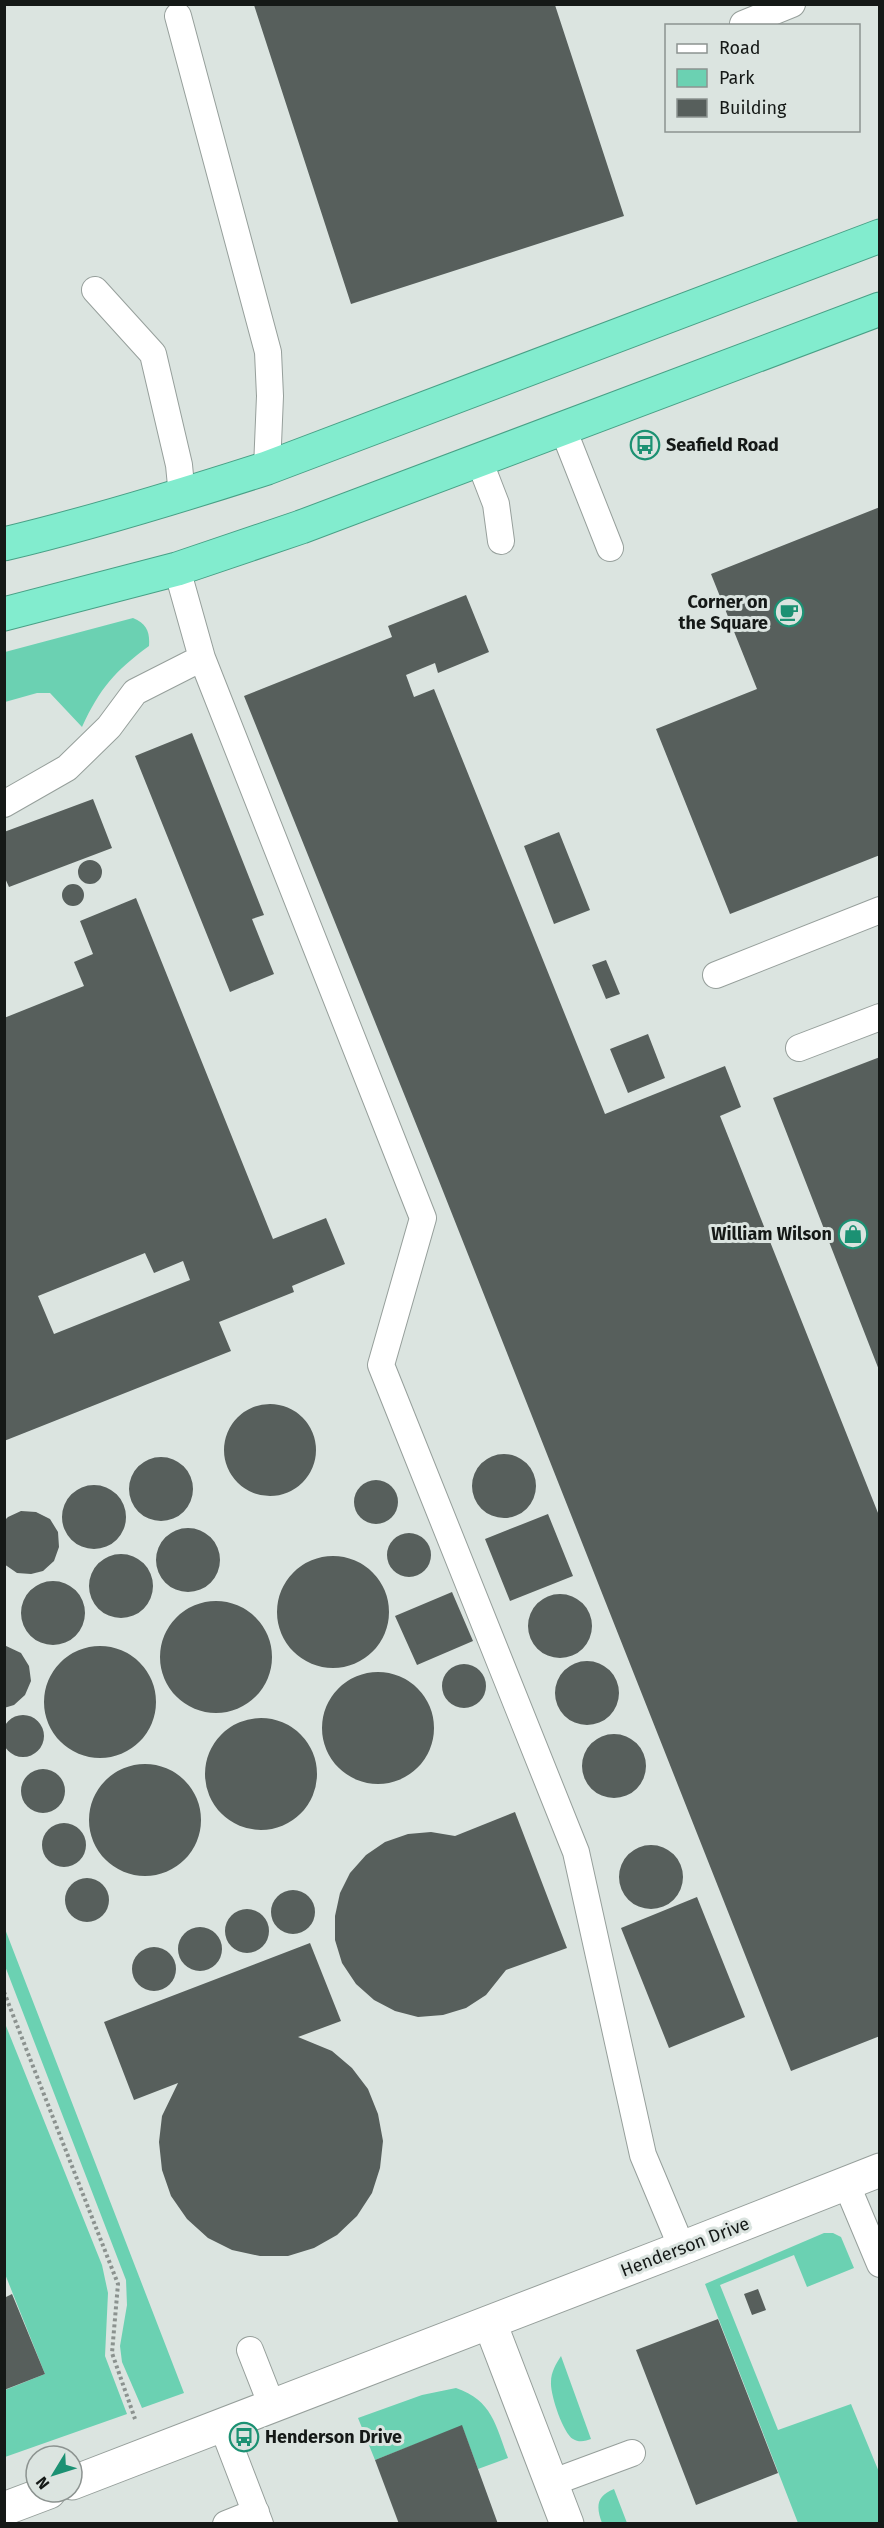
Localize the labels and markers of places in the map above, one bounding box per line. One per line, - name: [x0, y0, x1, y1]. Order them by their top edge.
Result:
- bus stop icon: Seafield Road: [629, 429, 661, 461]
- place label: Seafield Road: [666, 434, 779, 456]
- place label: Corner on the Square: [679, 591, 768, 634]
- cafe icon: Corner on the Square: [773, 596, 805, 628]
- shop icon: William Wilson: [837, 1218, 869, 1250]
- place label: William Wilson: [711, 1223, 832, 1245]
- bus stop icon: Henderson Drive: [228, 2421, 260, 2453]
- place label: Henderson Drive: [265, 2426, 402, 2448]

